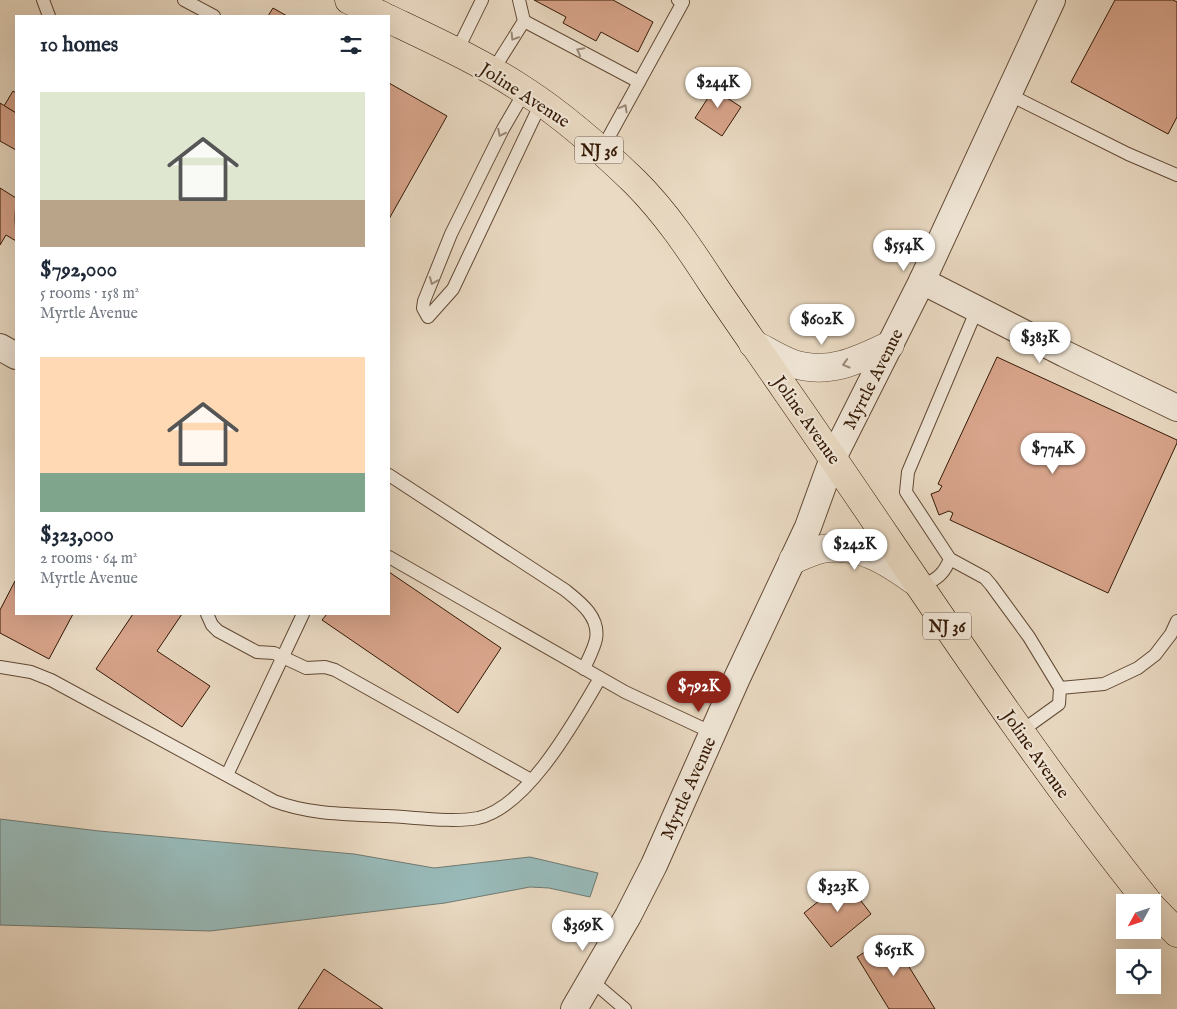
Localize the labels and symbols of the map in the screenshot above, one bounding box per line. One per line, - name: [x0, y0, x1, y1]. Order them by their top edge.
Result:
- one-way arrow: [510, 32, 520, 41]
- one-way arrow: [577, 47, 586, 57]
- street label: Joline Avenue: [473, 57, 574, 134]
- pin: $244K: [683, 66, 753, 109]
- one-way arrow: [618, 105, 628, 114]
- one-way arrow: [497, 128, 507, 137]
- road number: NJ 36: [575, 136, 623, 164]
- pin: $554K: [869, 230, 939, 272]
- one-way arrow: [429, 276, 439, 284]
- pin: $602K: [787, 304, 857, 346]
- pin: $383K: [1005, 322, 1075, 364]
- street label: Myrtle Avenue: [839, 325, 910, 434]
- one-way arrow: [841, 358, 850, 369]
- street label: Joline Avenue: [766, 370, 845, 470]
- pin: $774K: [1018, 432, 1088, 475]
- pin: $242K: [820, 528, 890, 571]
- road number: NJ 36: [923, 612, 971, 640]
- pin: $792K: [664, 670, 734, 713]
- street label: Joline Avenue: [995, 704, 1074, 804]
- street label: Myrtle Avenue: [656, 734, 722, 844]
- pin: $323K: [803, 870, 873, 913]
- north arrow: [1116, 894, 1161, 939]
- pin: $369K: [548, 910, 618, 952]
- pin: $651K: [859, 934, 929, 977]

